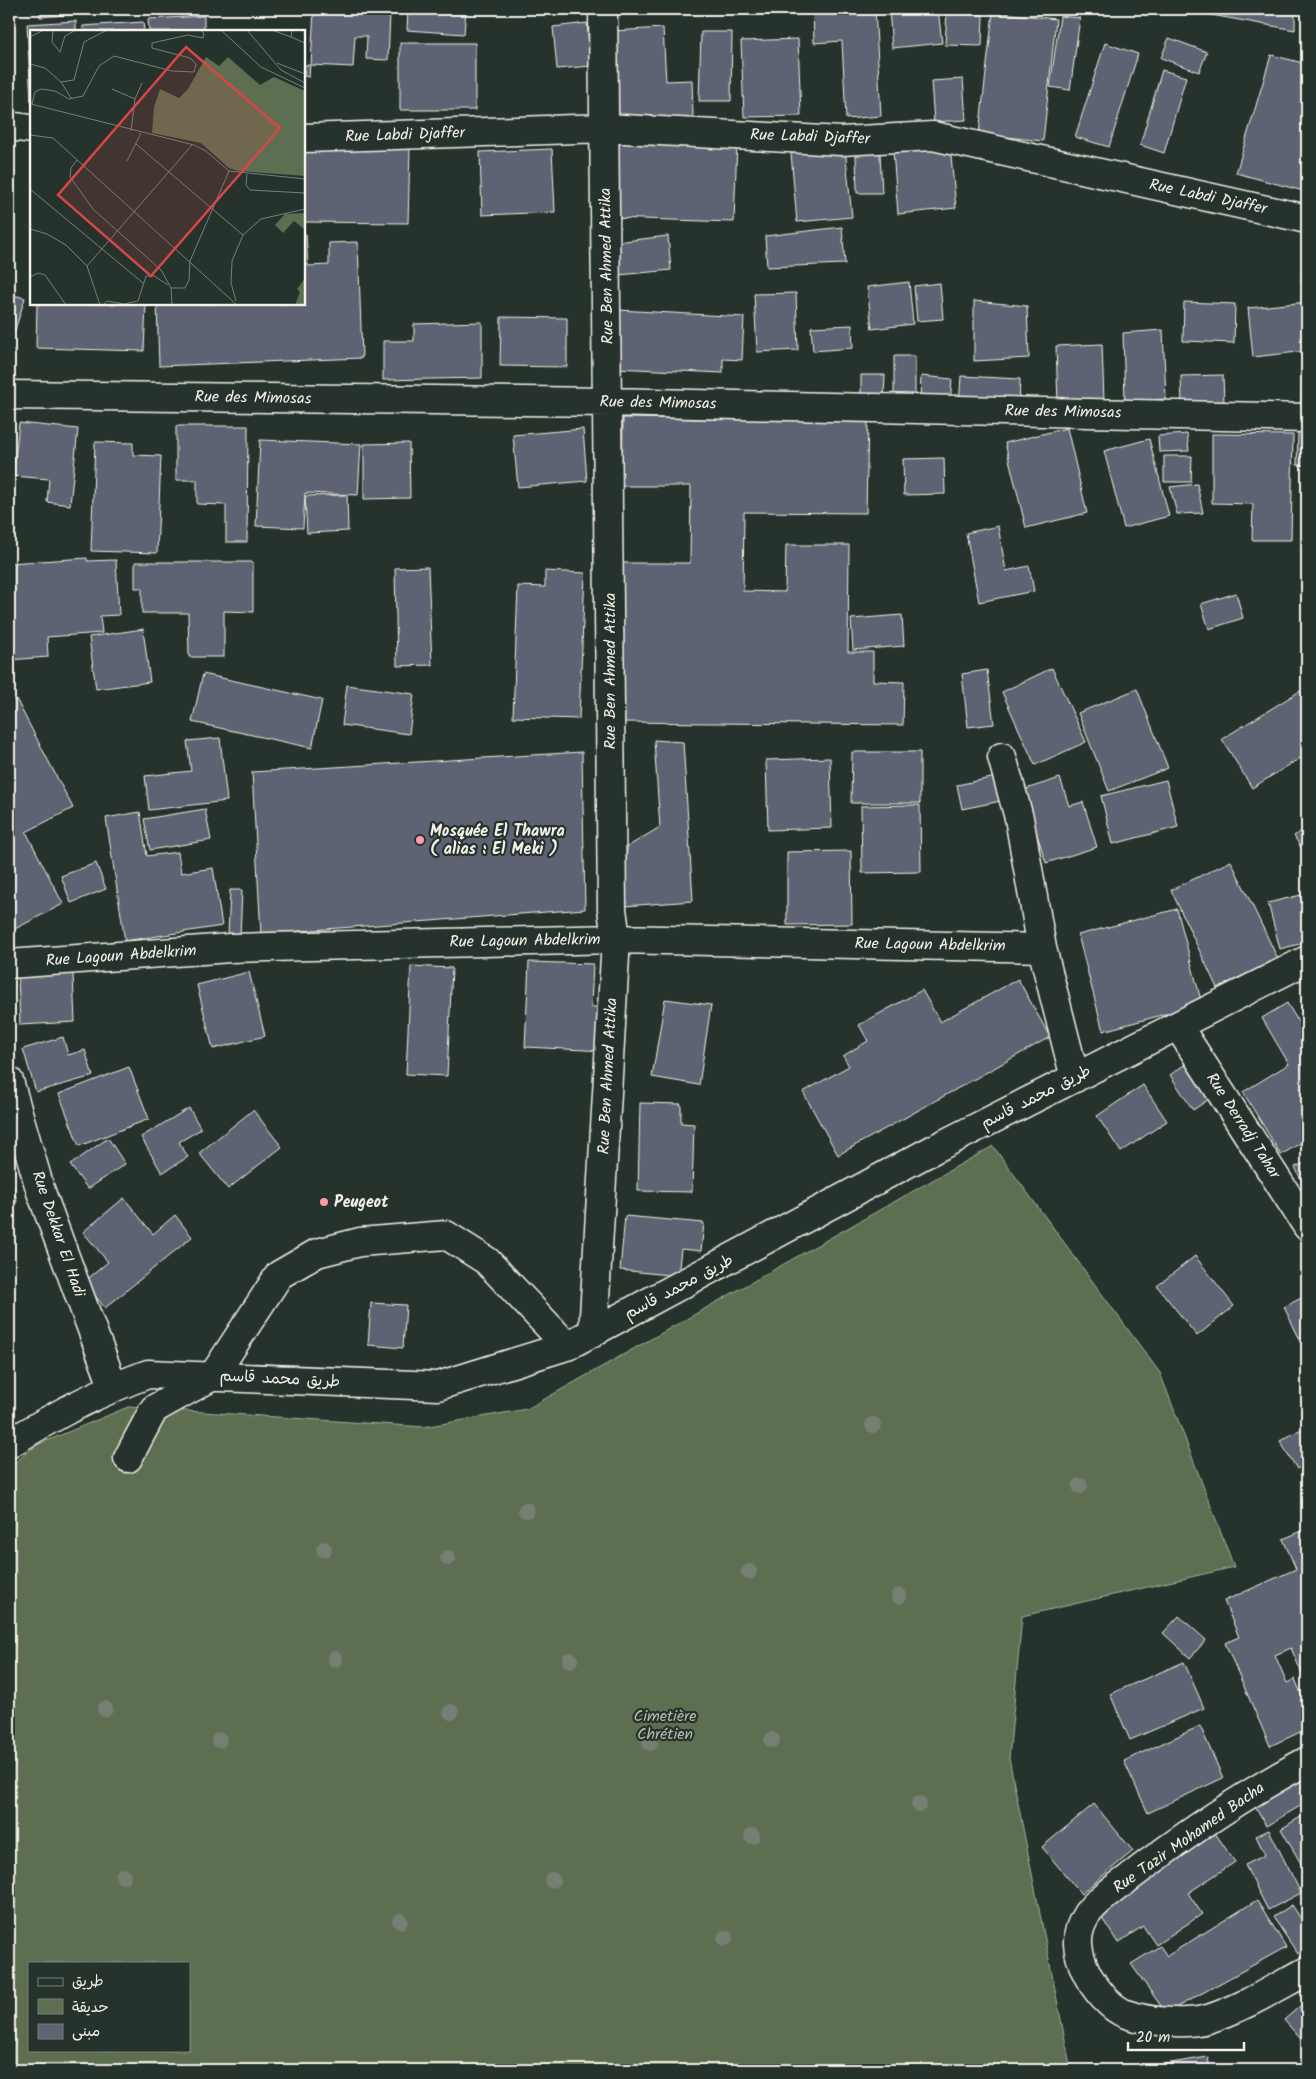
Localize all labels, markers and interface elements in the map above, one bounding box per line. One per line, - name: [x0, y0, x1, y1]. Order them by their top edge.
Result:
- inset map: [30, 30, 305, 305]
- street label: Rue Labdi Djaffer: [345, 120, 467, 150]
- street label: Rue Labdi Djaffer: [750, 122, 872, 152]
- street label: Rue Labdi Djaffer: [1147, 172, 1271, 222]
- street label: Rue Ben Ahmed Attika: [593, 188, 621, 344]
- street label: Rue des Mimosas: [194, 384, 312, 412]
- street label: Rue des Mimosas: [599, 389, 717, 417]
- street label: Rue des Mimosas: [1004, 398, 1122, 426]
- street label: Rue Ben Ahmed Attika: [598, 593, 623, 749]
- place label: Mosquée El Thawra ( alias : El Meki ): [430, 819, 565, 862]
- marker: Mosquée El Thawra ( alias : El Meki ): [414, 834, 426, 846]
- street label: Rue Lagoun Abdelkrim: [449, 927, 601, 955]
- street label: Rue Lagoun Abdelkrim: [854, 931, 1006, 959]
- street label: Rue Lagoun Abdelkrim: [45, 938, 197, 974]
- street label: Rue Ben Ahmed Attika: [591, 997, 625, 1155]
- street label: طريق محمد قاسم: [977, 1058, 1095, 1136]
- street label: Rue Derradj Tahar: [1199, 1068, 1288, 1185]
- street label: Rue Dekkar El Hadi: [25, 1167, 92, 1302]
- place label: Peugeot: [334, 1190, 389, 1215]
- marker: Peugeot: [318, 1196, 330, 1208]
- street label: طريق محمد قاسم: [620, 1248, 738, 1326]
- street label: طريق محمد قاسم: [219, 1363, 341, 1395]
- park label: Cimetière Chrétien: [634, 1704, 696, 1747]
- street label: Rue Tazir Mohamed Bacha: [1108, 1776, 1270, 1900]
- legend: [28, 1962, 190, 2052]
- text: طريق: [72, 1970, 104, 1994]
- text: حديقة: [72, 1996, 109, 2020]
- scale bar: [1128, 2019, 1245, 2051]
- text: مبنى: [72, 2020, 100, 2044]
- text: 20 m: [1136, 2026, 1170, 2050]

